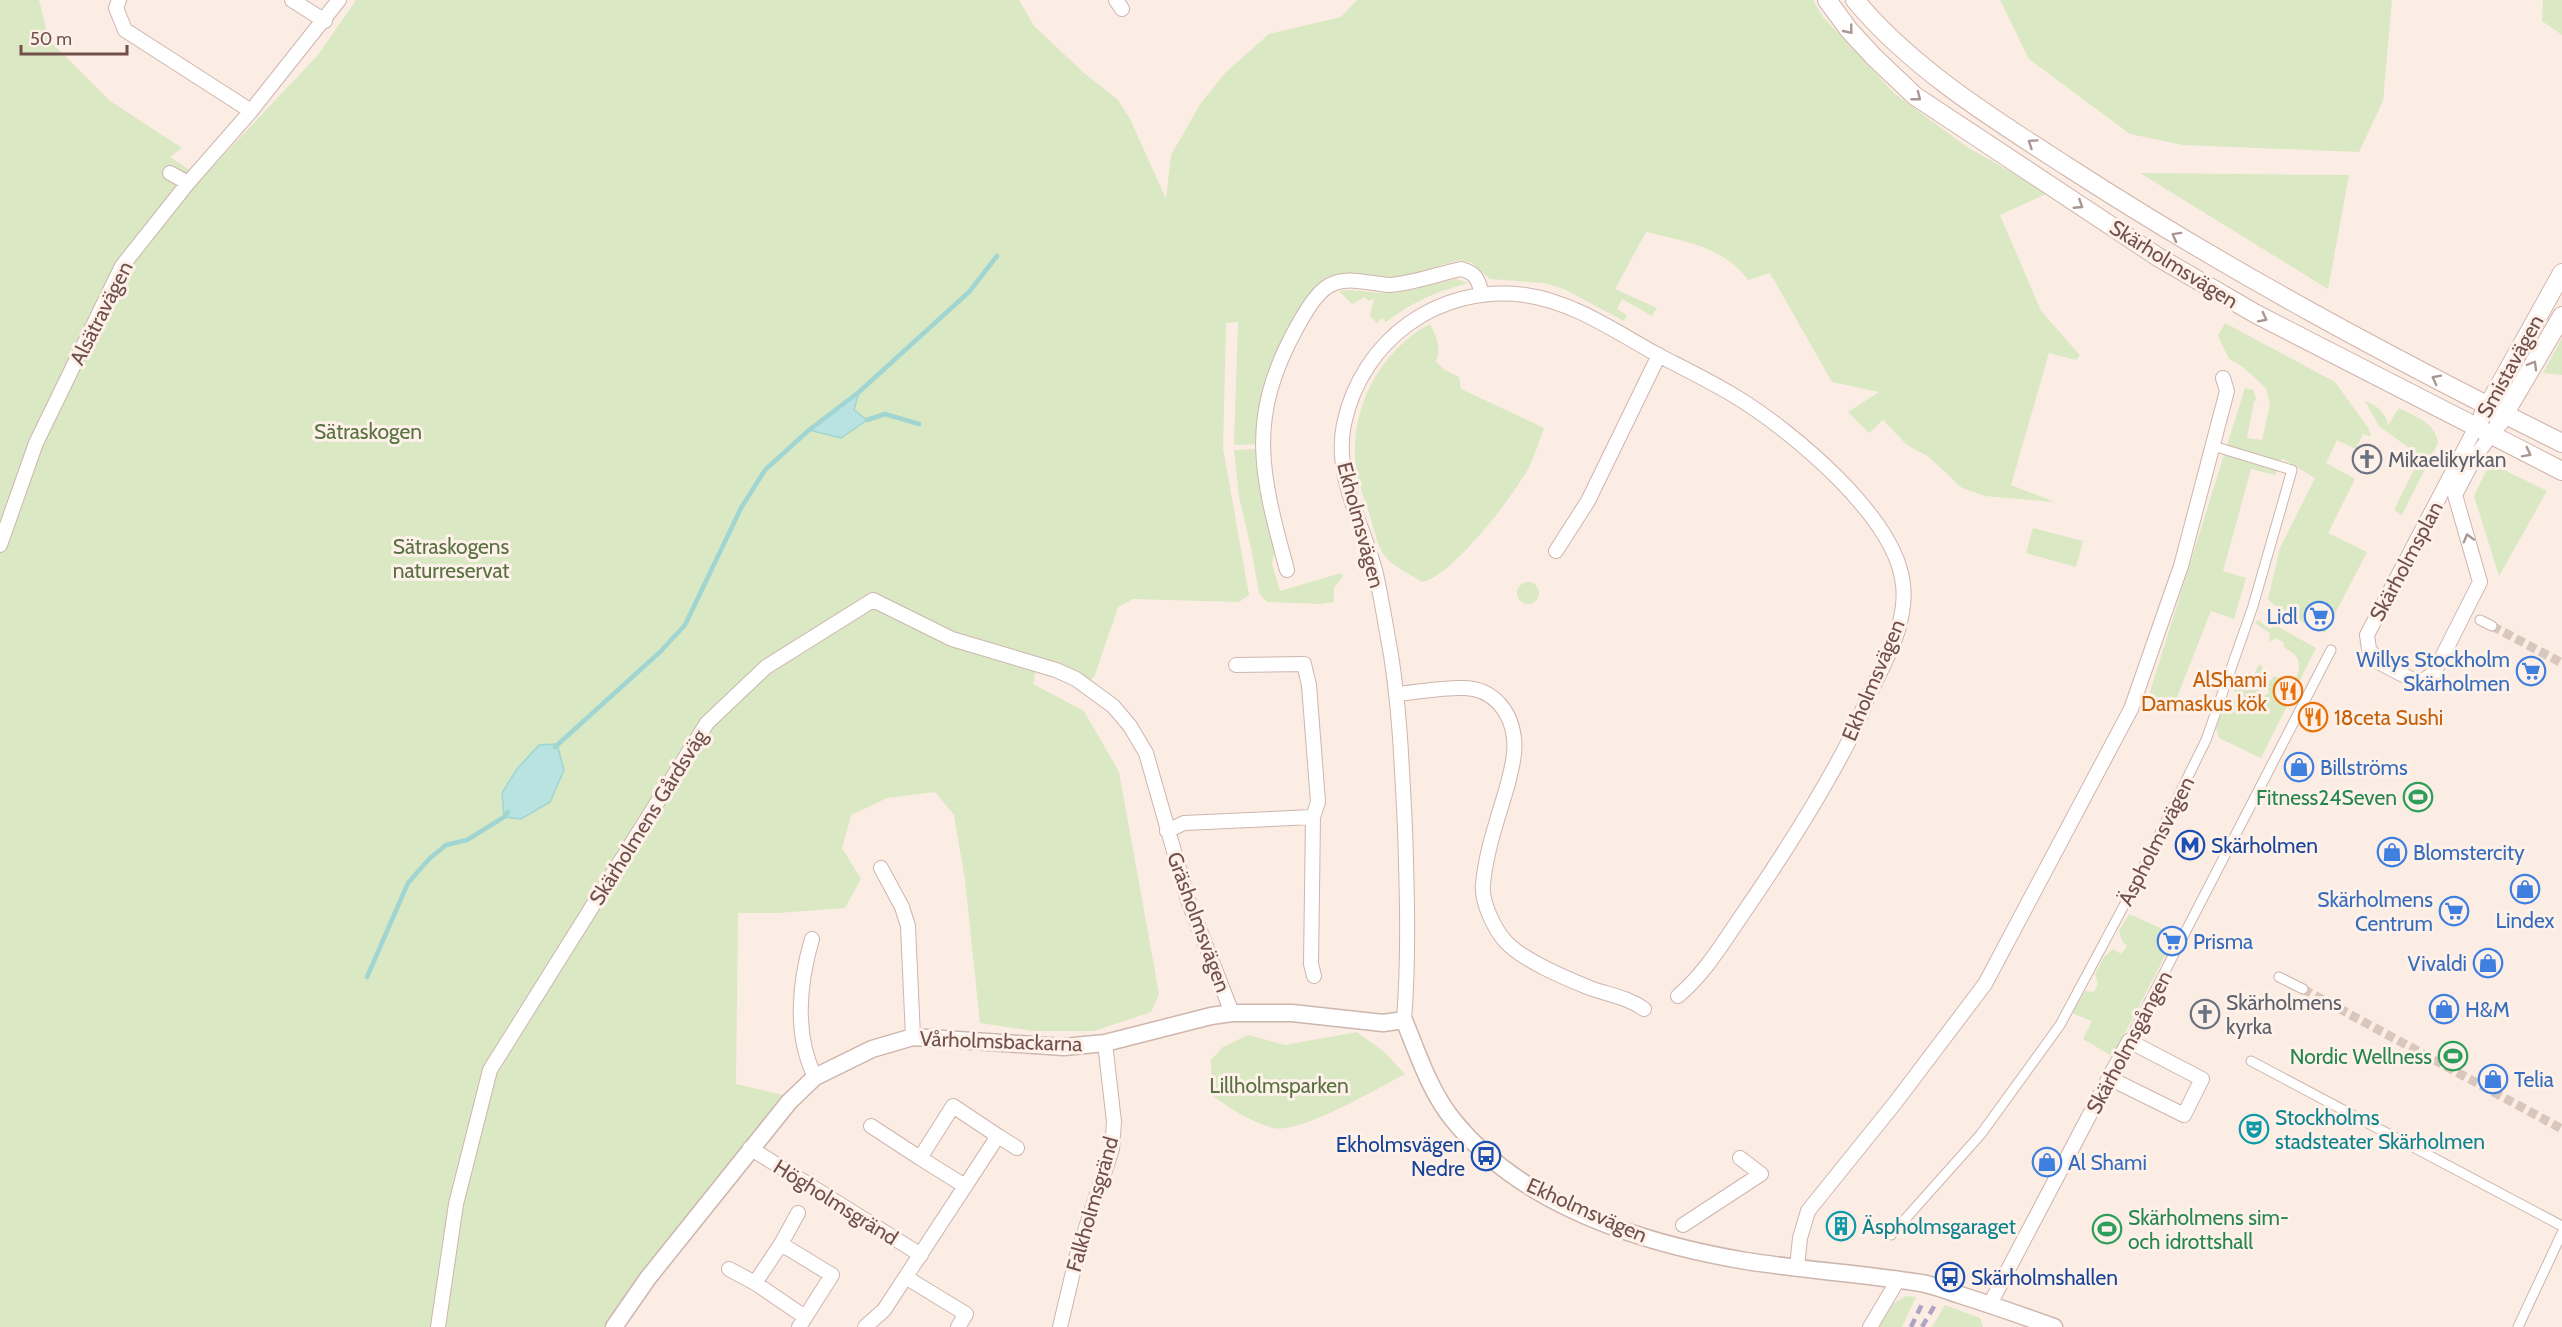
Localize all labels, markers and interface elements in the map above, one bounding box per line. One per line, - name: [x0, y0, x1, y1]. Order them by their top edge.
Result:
- scale bar: [21, 18, 128, 56]
- one-way arrow: [1842, 23, 1853, 34]
- text: 50 m: [30, 28, 72, 50]
- one-way arrow: [1910, 90, 1921, 101]
- one-way arrow: [2027, 140, 2038, 151]
- one-way arrow: [2072, 198, 2083, 209]
- street label: Skärholmsvägen: [2105, 215, 2243, 313]
- one-way arrow: [2172, 232, 2183, 243]
- street label: Alsätravägen: [64, 257, 138, 369]
- street label: Smistavägen: [2472, 310, 2548, 422]
- one-way arrow: [2257, 311, 2267, 322]
- one-way arrow: [2526, 361, 2537, 371]
- one-way arrow: [2431, 375, 2442, 387]
- park label: Sätraskogen: [314, 419, 422, 444]
- church icon: Mikaelikyrkan: [2351, 443, 2383, 475]
- one-way arrow: [2520, 446, 2531, 457]
- place label: Mikaelikyrkan: [2388, 447, 2507, 472]
- street label: Ekholmsvägen: [1332, 459, 1390, 591]
- street label: Skärholmsplan: [2364, 497, 2448, 625]
- one-way arrow: [2463, 533, 2475, 544]
- park label: Sätraskogens naturreservat: [393, 534, 510, 583]
- supermarket icon: Lidl: [2303, 600, 2335, 632]
- place label: Lidl: [2266, 604, 2298, 629]
- street label: Ekholmsvägen: [1836, 616, 1910, 744]
- place label: Willys Stockholm Skärholmen: [2356, 647, 2510, 696]
- supermarket icon: Willys Stockholm Skärholmen: [2515, 655, 2547, 687]
- place label: AlShami Damaskus kök: [2141, 667, 2268, 716]
- restaurant icon: AlShami Damaskus kök: [2272, 675, 2304, 707]
- restaurant icon: 18ceta Sushi: [2297, 701, 2329, 733]
- place label: 18ceta Sushi: [2334, 705, 2443, 730]
- street label: Skärholmens Gårdsväg: [584, 724, 712, 909]
- shop icon: Billströms: [2283, 751, 2315, 783]
- place label: Billströms: [2320, 755, 2408, 780]
- street label: Äspholmsvägen: [2113, 772, 2199, 910]
- sports icon: Fitness24Seven: [2402, 781, 2434, 813]
- place label: Fitness24Seven: [2256, 785, 2397, 810]
- metro station icon: Skärholmen: [2174, 829, 2206, 861]
- place label: Skärholmen: [2211, 833, 2318, 858]
- shop icon: Blomstercity: [2376, 836, 2408, 868]
- place label: Blomstercity: [2413, 840, 2525, 865]
- street label: Gräsholmsvägen: [1162, 848, 1236, 996]
- shop icon: Lindex: [2509, 873, 2541, 905]
- place label: Skärholmens Centrum: [2317, 887, 2433, 936]
- supermarket icon: Skärholmens Centrum: [2438, 895, 2470, 927]
- place label: Lindex: [2496, 908, 2555, 933]
- supermarket icon: Prisma: [2156, 925, 2188, 957]
- place label: Prisma: [2193, 929, 2253, 954]
- shop icon: Vivaldi: [2472, 947, 2504, 979]
- place label: Vivaldi: [2408, 951, 2467, 976]
- street label: Skärholmsgången: [2081, 966, 2177, 1118]
- place label: Skärholmens kyrka: [2226, 990, 2342, 1039]
- shop icon: H&M: [2428, 993, 2460, 1025]
- place label: H&M: [2465, 997, 2510, 1022]
- church icon: Skärholmens kyrka: [2189, 998, 2221, 1030]
- street label: Vårholmsbackarna: [919, 1026, 1083, 1056]
- sports icon: Nordic Wellness: [2437, 1040, 2469, 1072]
- place label: Nordic Wellness: [2290, 1044, 2432, 1069]
- shop icon: Telia: [2477, 1063, 2509, 1095]
- place label: Telia: [2514, 1067, 2554, 1092]
- park label: Lillholmsparken: [1209, 1073, 1349, 1098]
- place label: Stockholms stadsteater Skärholmen: [2275, 1105, 2485, 1154]
- theatre icon: Stockholms stadsteater Skärholmen: [2238, 1113, 2270, 1145]
- place label: Ekholmsvägen Nedre: [1336, 1132, 1465, 1181]
- street label: Falkholmsgränd: [1061, 1133, 1123, 1275]
- bus stop icon: Ekholmsvägen Nedre: [1470, 1140, 1502, 1172]
- shop icon: Al Shami: [2031, 1146, 2063, 1178]
- place label: Al Shami: [2068, 1150, 2147, 1175]
- street label: Högholmsgränd: [769, 1154, 903, 1250]
- street label: Ekholmsvägen: [1523, 1172, 1651, 1248]
- place label: Skärholmens sim- och idrottshall: [2128, 1205, 2289, 1254]
- building icon: Äspholmsgaraget: [1825, 1210, 1857, 1242]
- sports icon: Skärholmens sim- och idrottshall: [2091, 1213, 2123, 1245]
- place label: Äspholmsgaraget: [1862, 1214, 2016, 1239]
- bus stop icon: Skärholmshallen: [1934, 1261, 1966, 1293]
- place label: Skärholmshallen: [1971, 1265, 2118, 1290]

